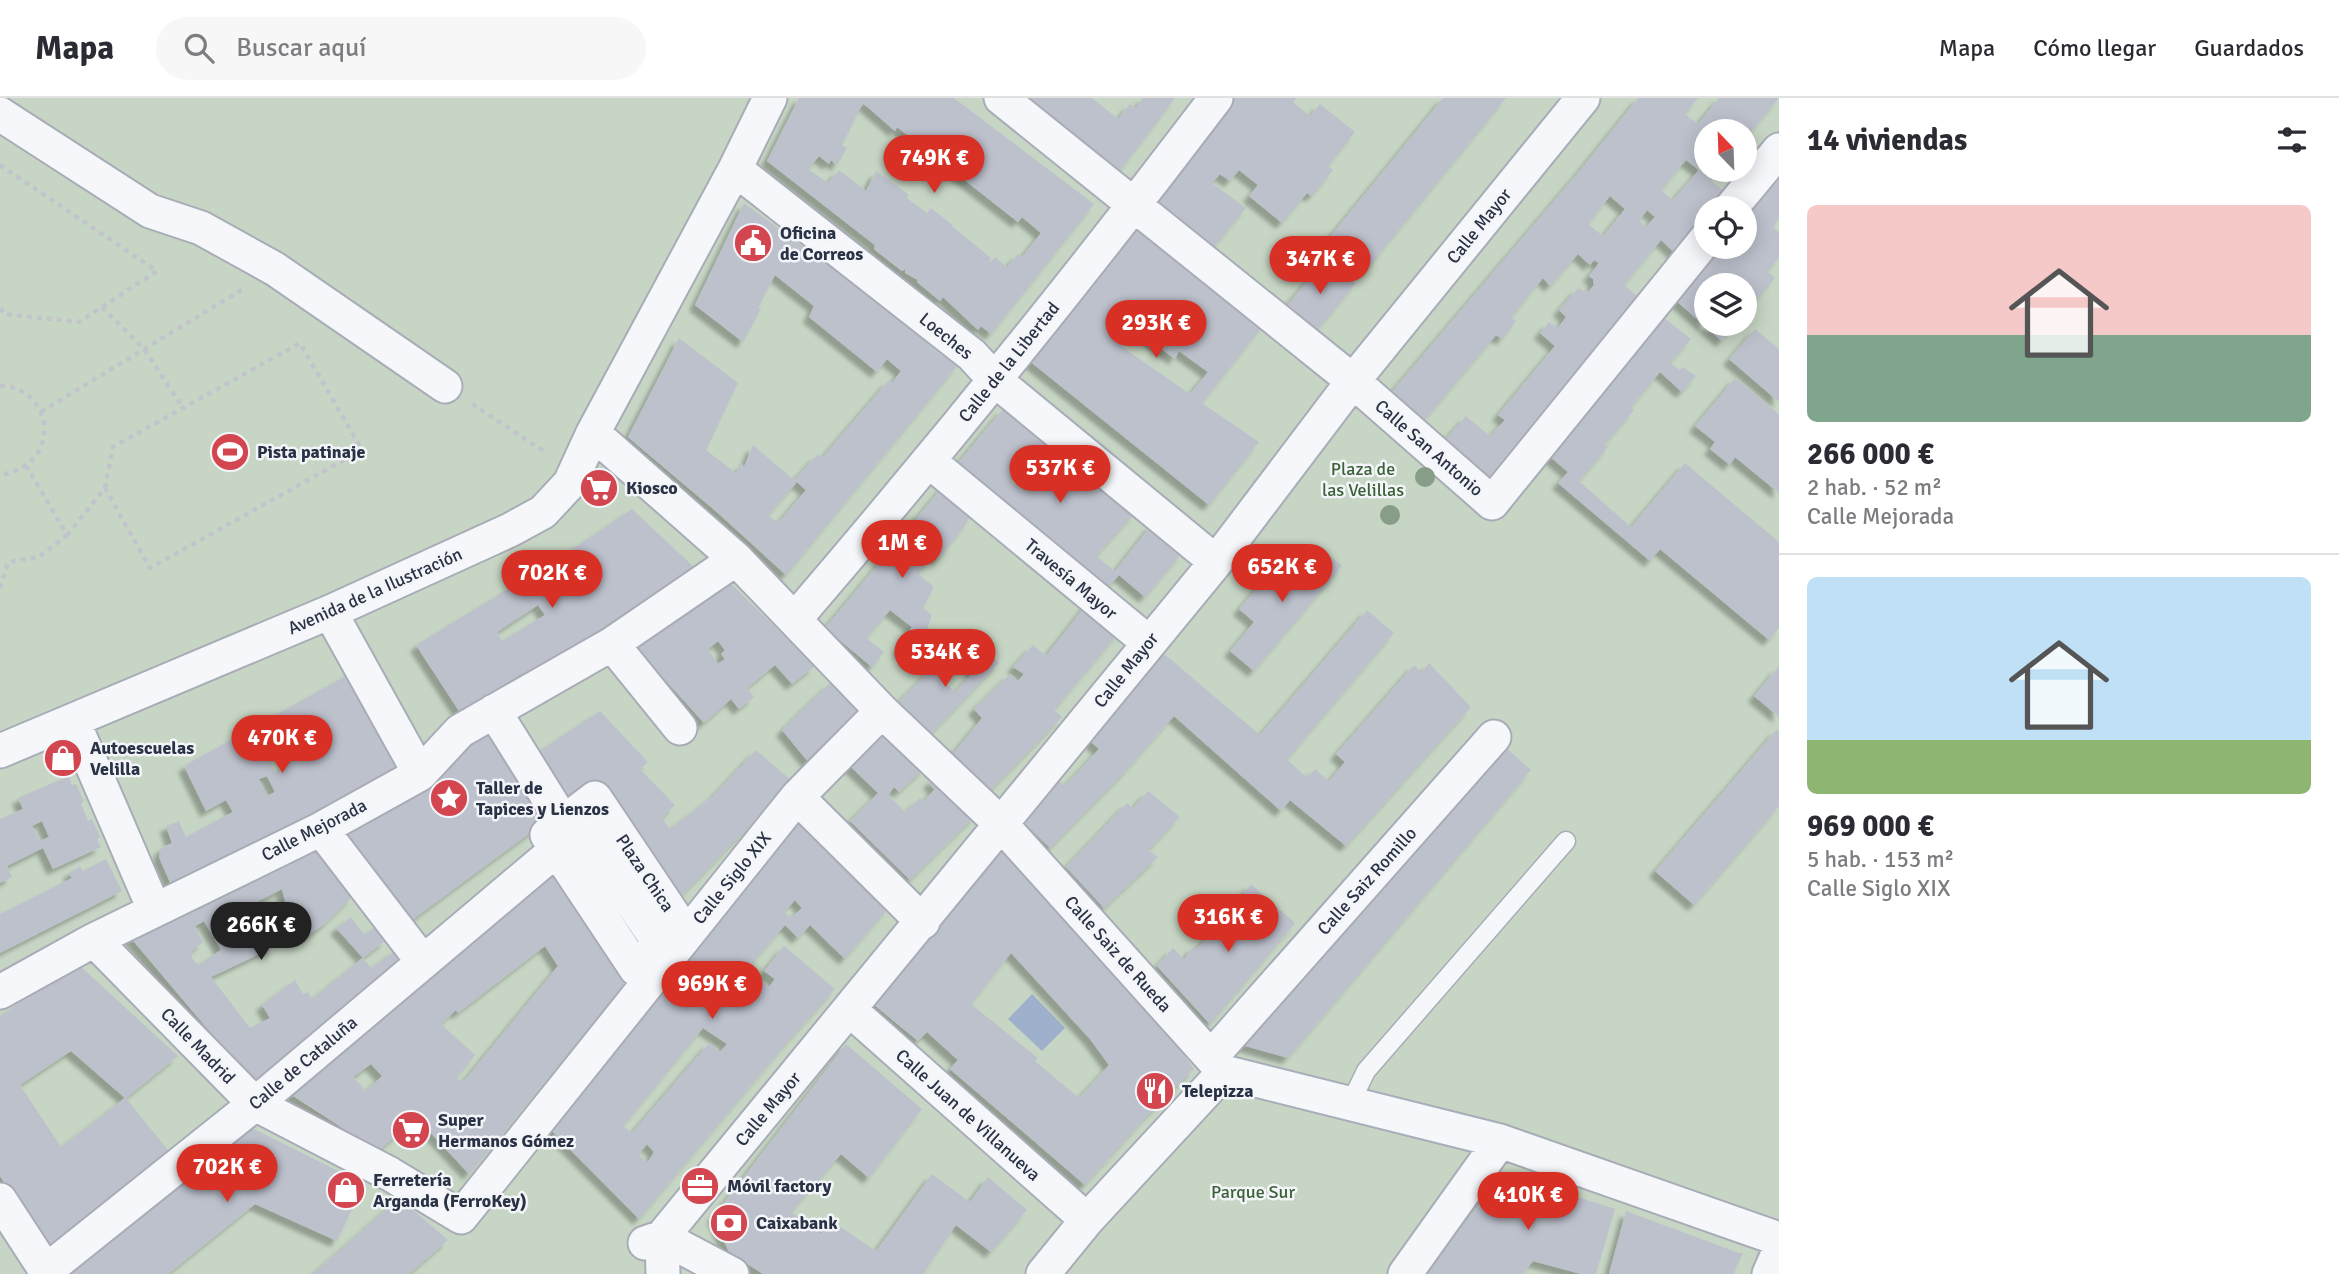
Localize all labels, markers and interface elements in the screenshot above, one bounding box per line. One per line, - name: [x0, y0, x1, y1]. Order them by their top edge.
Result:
- search box: [156, 17, 646, 80]
- text: Mapa: [35, 28, 114, 69]
- icon: search: [180, 29, 218, 67]
- text: Buscar aquí: [236, 32, 366, 64]
- text: Mapa: [1939, 33, 1995, 63]
- text: Cómo llegar: [2033, 33, 2156, 63]
- text: Guardados: [2194, 33, 2304, 63]
- north arrow: [1694, 119, 1757, 182]
- map controls: [1694, 119, 1757, 336]
- icon: filters: [2273, 121, 2311, 159]
- text: 14 viviendas: [1807, 122, 1967, 159]
- pin: 749K €: [877, 136, 991, 195]
- text: 749K €: [899, 143, 969, 172]
- street label: Calle Mayor: [1442, 184, 1516, 268]
- button: locate: [1694, 196, 1757, 259]
- public building icon: Oficina de Correos: [732, 222, 774, 264]
- place label: Oficina de Correos: [780, 222, 863, 265]
- pin: 347K €: [1263, 236, 1377, 296]
- text: 347K €: [1285, 244, 1355, 273]
- icon: home: [1996, 250, 2122, 376]
- button: layers: [1694, 273, 1757, 336]
- street label: Calle de la Libertad: [954, 297, 1064, 427]
- pin: 293K €: [1099, 300, 1213, 360]
- street label: Loeches: [915, 308, 977, 364]
- text: 293K €: [1121, 308, 1191, 337]
- street label: Calle San Antonio: [1370, 395, 1488, 501]
- sports icon: Pista patinaje: [209, 431, 251, 473]
- text: 266 000 €: [1807, 436, 1934, 473]
- place label: Pista patinaje: [257, 441, 365, 463]
- pin: 537K €: [1003, 446, 1117, 505]
- text: 537K €: [1025, 453, 1095, 482]
- park label: Plaza de las Velillas: [1322, 458, 1404, 501]
- supermarket icon: Kiosco: [578, 467, 620, 509]
- text: 2 hab. · 52 m²: [1807, 473, 1942, 502]
- place label: Kiosco: [626, 477, 678, 499]
- text: Calle Mejorada: [1807, 502, 1954, 531]
- pin: 1M €: [861, 520, 943, 580]
- text: 1M €: [877, 528, 927, 557]
- street label: Travesía Mayor: [1020, 534, 1122, 624]
- street label: Avenida de la Ilustración: [284, 543, 466, 639]
- pin: 652K €: [1225, 545, 1339, 604]
- pin: 702K €: [495, 550, 609, 610]
- text: 652K €: [1247, 552, 1317, 581]
- text: 702K €: [517, 558, 587, 587]
- icon: home: [1996, 622, 2122, 748]
- street label: Calle Mayor: [1089, 628, 1163, 712]
- pin: 534K €: [888, 630, 1002, 689]
- text: 534K €: [910, 637, 980, 666]
- pin: 470K €: [225, 716, 339, 775]
- text: 470K €: [247, 723, 317, 752]
- shop icon: Autoescuelas Velilla: [42, 737, 84, 779]
- place label: Autoescuelas Velilla: [90, 737, 194, 780]
- place icon: Taller de Tapices y Lienzos: [428, 777, 470, 819]
- place label: Taller de Tapices y Lienzos: [476, 777, 609, 820]
- street label: Calle Mejorada: [258, 794, 370, 866]
- text: 969 000 €: [1807, 808, 1934, 845]
- street label: Calle Saiz Romillo: [1313, 822, 1421, 940]
- street label: Calle Siglo XIX: [688, 827, 776, 929]
- street label: Plaza Chica: [611, 830, 679, 916]
- text: 5 hab. · 153 m²: [1807, 845, 1954, 874]
- text: Calle Siglo XIX: [1807, 874, 1950, 903]
- street label: Calle Saiz de Rueda: [1060, 891, 1176, 1017]
- pin: 316K €: [1171, 894, 1285, 954]
- pin: 266K €: [204, 902, 318, 962]
- text: 316K €: [1193, 902, 1263, 931]
- text: 266K €: [226, 910, 296, 939]
- pin: 969K €: [655, 962, 769, 1021]
- text: 969K €: [677, 969, 747, 998]
- street label: Calle Madrid: [156, 1003, 240, 1089]
- street label: Calle de Cataluña: [244, 1011, 362, 1115]
- street label: Calle Juan de Villanueva: [891, 1044, 1045, 1186]
- street label: Calle Mayor: [730, 1067, 806, 1151]
- restaurant icon: Telepizza: [1134, 1070, 1176, 1112]
- place label: Telepizza: [1182, 1080, 1253, 1102]
- supermarket icon: Super Hermanos Gómez: [390, 1109, 432, 1151]
- place label: Super Hermanos Gómez: [438, 1109, 574, 1152]
- pin: 702K €: [170, 1144, 284, 1204]
- text: 702K €: [192, 1152, 262, 1181]
- office icon: Móvil factory: [679, 1165, 721, 1207]
- shop icon: Ferretería Arganda (FerroKey): [325, 1169, 367, 1211]
- place label: Ferretería Arganda (FerroKey): [373, 1169, 527, 1212]
- pin: 410K €: [1471, 1172, 1585, 1232]
- place label: Móvil factory: [727, 1175, 831, 1197]
- text: 410K €: [1493, 1180, 1563, 1209]
- park label: Parque Sur: [1211, 1181, 1295, 1203]
- bank icon: Caixabank: [708, 1202, 750, 1244]
- place label: Caixabank: [756, 1212, 838, 1234]

